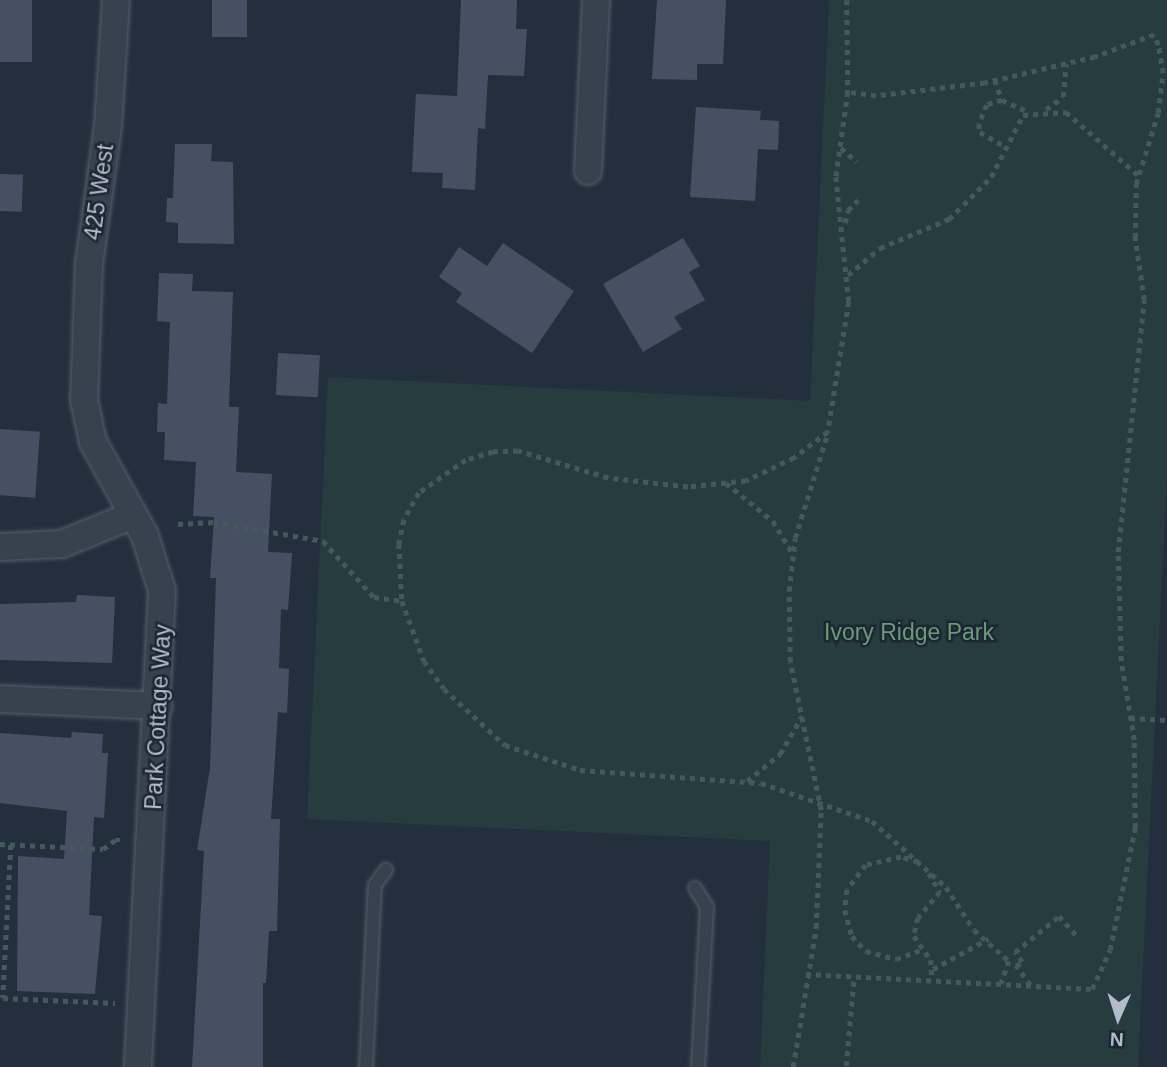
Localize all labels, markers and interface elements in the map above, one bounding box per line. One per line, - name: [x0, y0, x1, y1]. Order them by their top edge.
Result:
- street label: 425 West: [79, 142, 119, 242]
- park label: Ivory Ridge Park: [824, 618, 994, 646]
- street label: Park Cottage Way: [139, 624, 177, 810]
- north arrow: [1083, 983, 1153, 1053]
- text: N: [1109, 1029, 1124, 1050]

